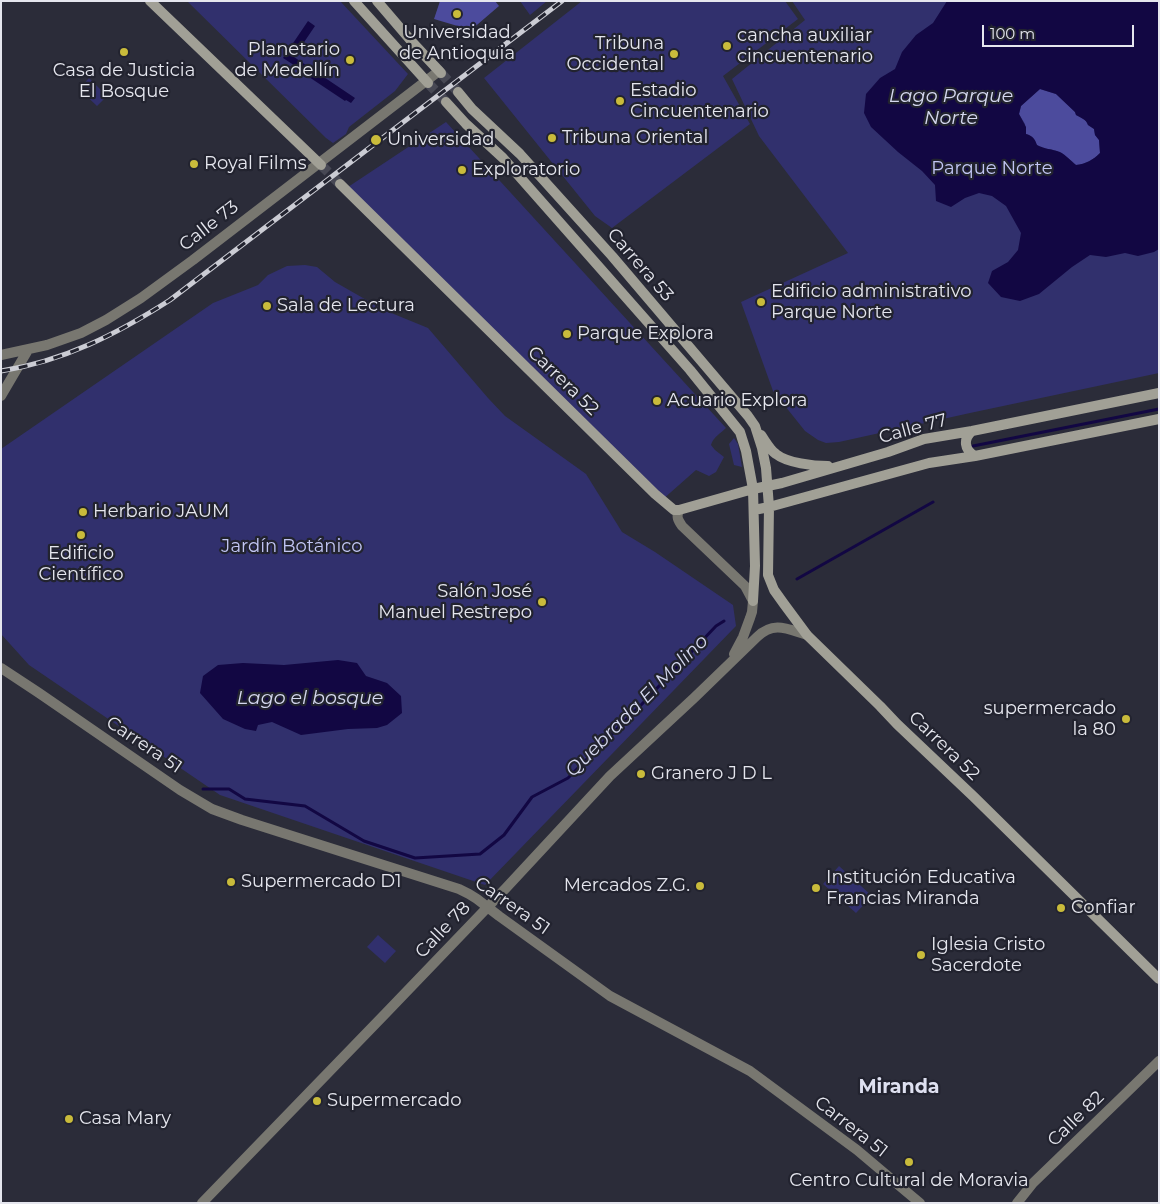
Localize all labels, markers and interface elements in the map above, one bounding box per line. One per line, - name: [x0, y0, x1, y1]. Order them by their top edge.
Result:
- marker: Universidad de Antioquia: [451, 8, 463, 20]
- scale bar: [985, 15, 1138, 47]
- place label: Universidad de Antioquia: [399, 22, 515, 64]
- text: 100 m: [990, 24, 1035, 43]
- place label: cancha auxiliar cincuentenario: [737, 25, 873, 68]
- place label: Tribuna Occidental: [566, 33, 664, 76]
- place label: Planetario de Medellín: [234, 39, 340, 82]
- marker: cancha auxiliar cincuentenario: [721, 40, 733, 52]
- marker: Casa de Justicia El Bosque: [118, 46, 130, 58]
- marker: Tribuna Occidental: [668, 48, 680, 60]
- marker: Planetario de Medellín: [344, 54, 356, 66]
- place label: Casa de Justicia El Bosque: [53, 60, 195, 102]
- place label: Estadio Cincuentenario: [630, 80, 769, 122]
- water label: Lago Parque Norte: [889, 85, 1013, 129]
- marker: Estadio Cincuentenario: [614, 95, 626, 107]
- place label: Tribuna Oriental: [562, 127, 708, 149]
- place label: Universidad: [387, 129, 494, 151]
- marker: Tribuna Oriental: [546, 132, 558, 144]
- marker: Universidad: [369, 133, 383, 147]
- place label: Royal Films: [204, 153, 307, 175]
- marker: Royal Films: [188, 158, 200, 170]
- park label: Parque Norte: [931, 158, 1053, 180]
- place label: Exploratorio: [472, 159, 580, 181]
- marker: Exploratorio: [456, 164, 468, 176]
- street label: Calle 73: [175, 196, 243, 256]
- street label: Carrera 53: [602, 224, 678, 306]
- place label: Edificio administrativo Parque Norte: [771, 281, 971, 324]
- place label: Sala de Lectura: [277, 295, 415, 317]
- marker: Edificio administrativo Parque Norte: [755, 296, 767, 308]
- marker: Sala de Lectura: [261, 300, 273, 312]
- place label: Parque Explora: [577, 323, 714, 345]
- marker: Parque Explora: [561, 328, 573, 340]
- street label: Carrera 52: [523, 342, 603, 420]
- place label: Acuario Explora: [667, 390, 807, 412]
- marker: Acuario Explora: [651, 395, 663, 407]
- street label: Calle 77: [877, 410, 949, 448]
- place label: Herbario JAUM: [93, 501, 229, 523]
- marker: Herbario JAUM: [77, 506, 89, 518]
- marker: Edificio Científico: [75, 529, 87, 541]
- park label: Jardín Botánico: [221, 536, 363, 558]
- place label: Edificio Científico: [39, 543, 123, 586]
- place label: Salón José Manuel Restrepo: [378, 581, 532, 624]
- marker: Salón José Manuel Restrepo: [536, 596, 548, 608]
- water label: Quebrada El Molino: [561, 630, 713, 782]
- water label: Lago el bosque: [237, 687, 383, 709]
- place label: supermercado la 80: [984, 698, 1116, 741]
- street label: Carrera 52: [904, 707, 984, 785]
- street label: Carrera 51: [102, 712, 186, 778]
- marker: supermercado la 80: [1120, 713, 1132, 725]
- place label: Granero J D L: [651, 763, 772, 785]
- marker: Granero J D L: [635, 768, 647, 780]
- place label: Institución Educativa Francias Miranda: [826, 867, 1016, 910]
- place label: Supermercado D1: [241, 871, 401, 893]
- street label: Carrera 51: [470, 872, 554, 940]
- place label: Mercados Z.G.: [564, 875, 690, 897]
- marker: Supermercado D1: [225, 876, 237, 888]
- marker: Mercados Z.G.: [694, 880, 706, 892]
- marker: Institución Educativa Francias Miranda: [810, 882, 822, 894]
- street label: Calle 78: [411, 897, 475, 963]
- place label: Confiar: [1071, 897, 1136, 919]
- marker: Confiar: [1055, 902, 1067, 914]
- place label: Iglesia Cristo Sacerdote: [931, 934, 1045, 976]
- marker: Iglesia Cristo Sacerdote: [915, 949, 927, 961]
- district label: Miranda: [858, 1076, 940, 1098]
- street label: Calle 82: [1043, 1087, 1109, 1151]
- place label: Supermercado: [327, 1090, 462, 1112]
- street label: Carrera 51: [810, 1092, 892, 1162]
- marker: Supermercado: [311, 1095, 323, 1107]
- place label: Casa Mary: [79, 1108, 171, 1130]
- marker: Casa Mary: [63, 1113, 75, 1125]
- marker: Centro Cultural de Moravia: [903, 1156, 915, 1168]
- place label: Centro Cultural de Moravia: [789, 1170, 1029, 1192]

